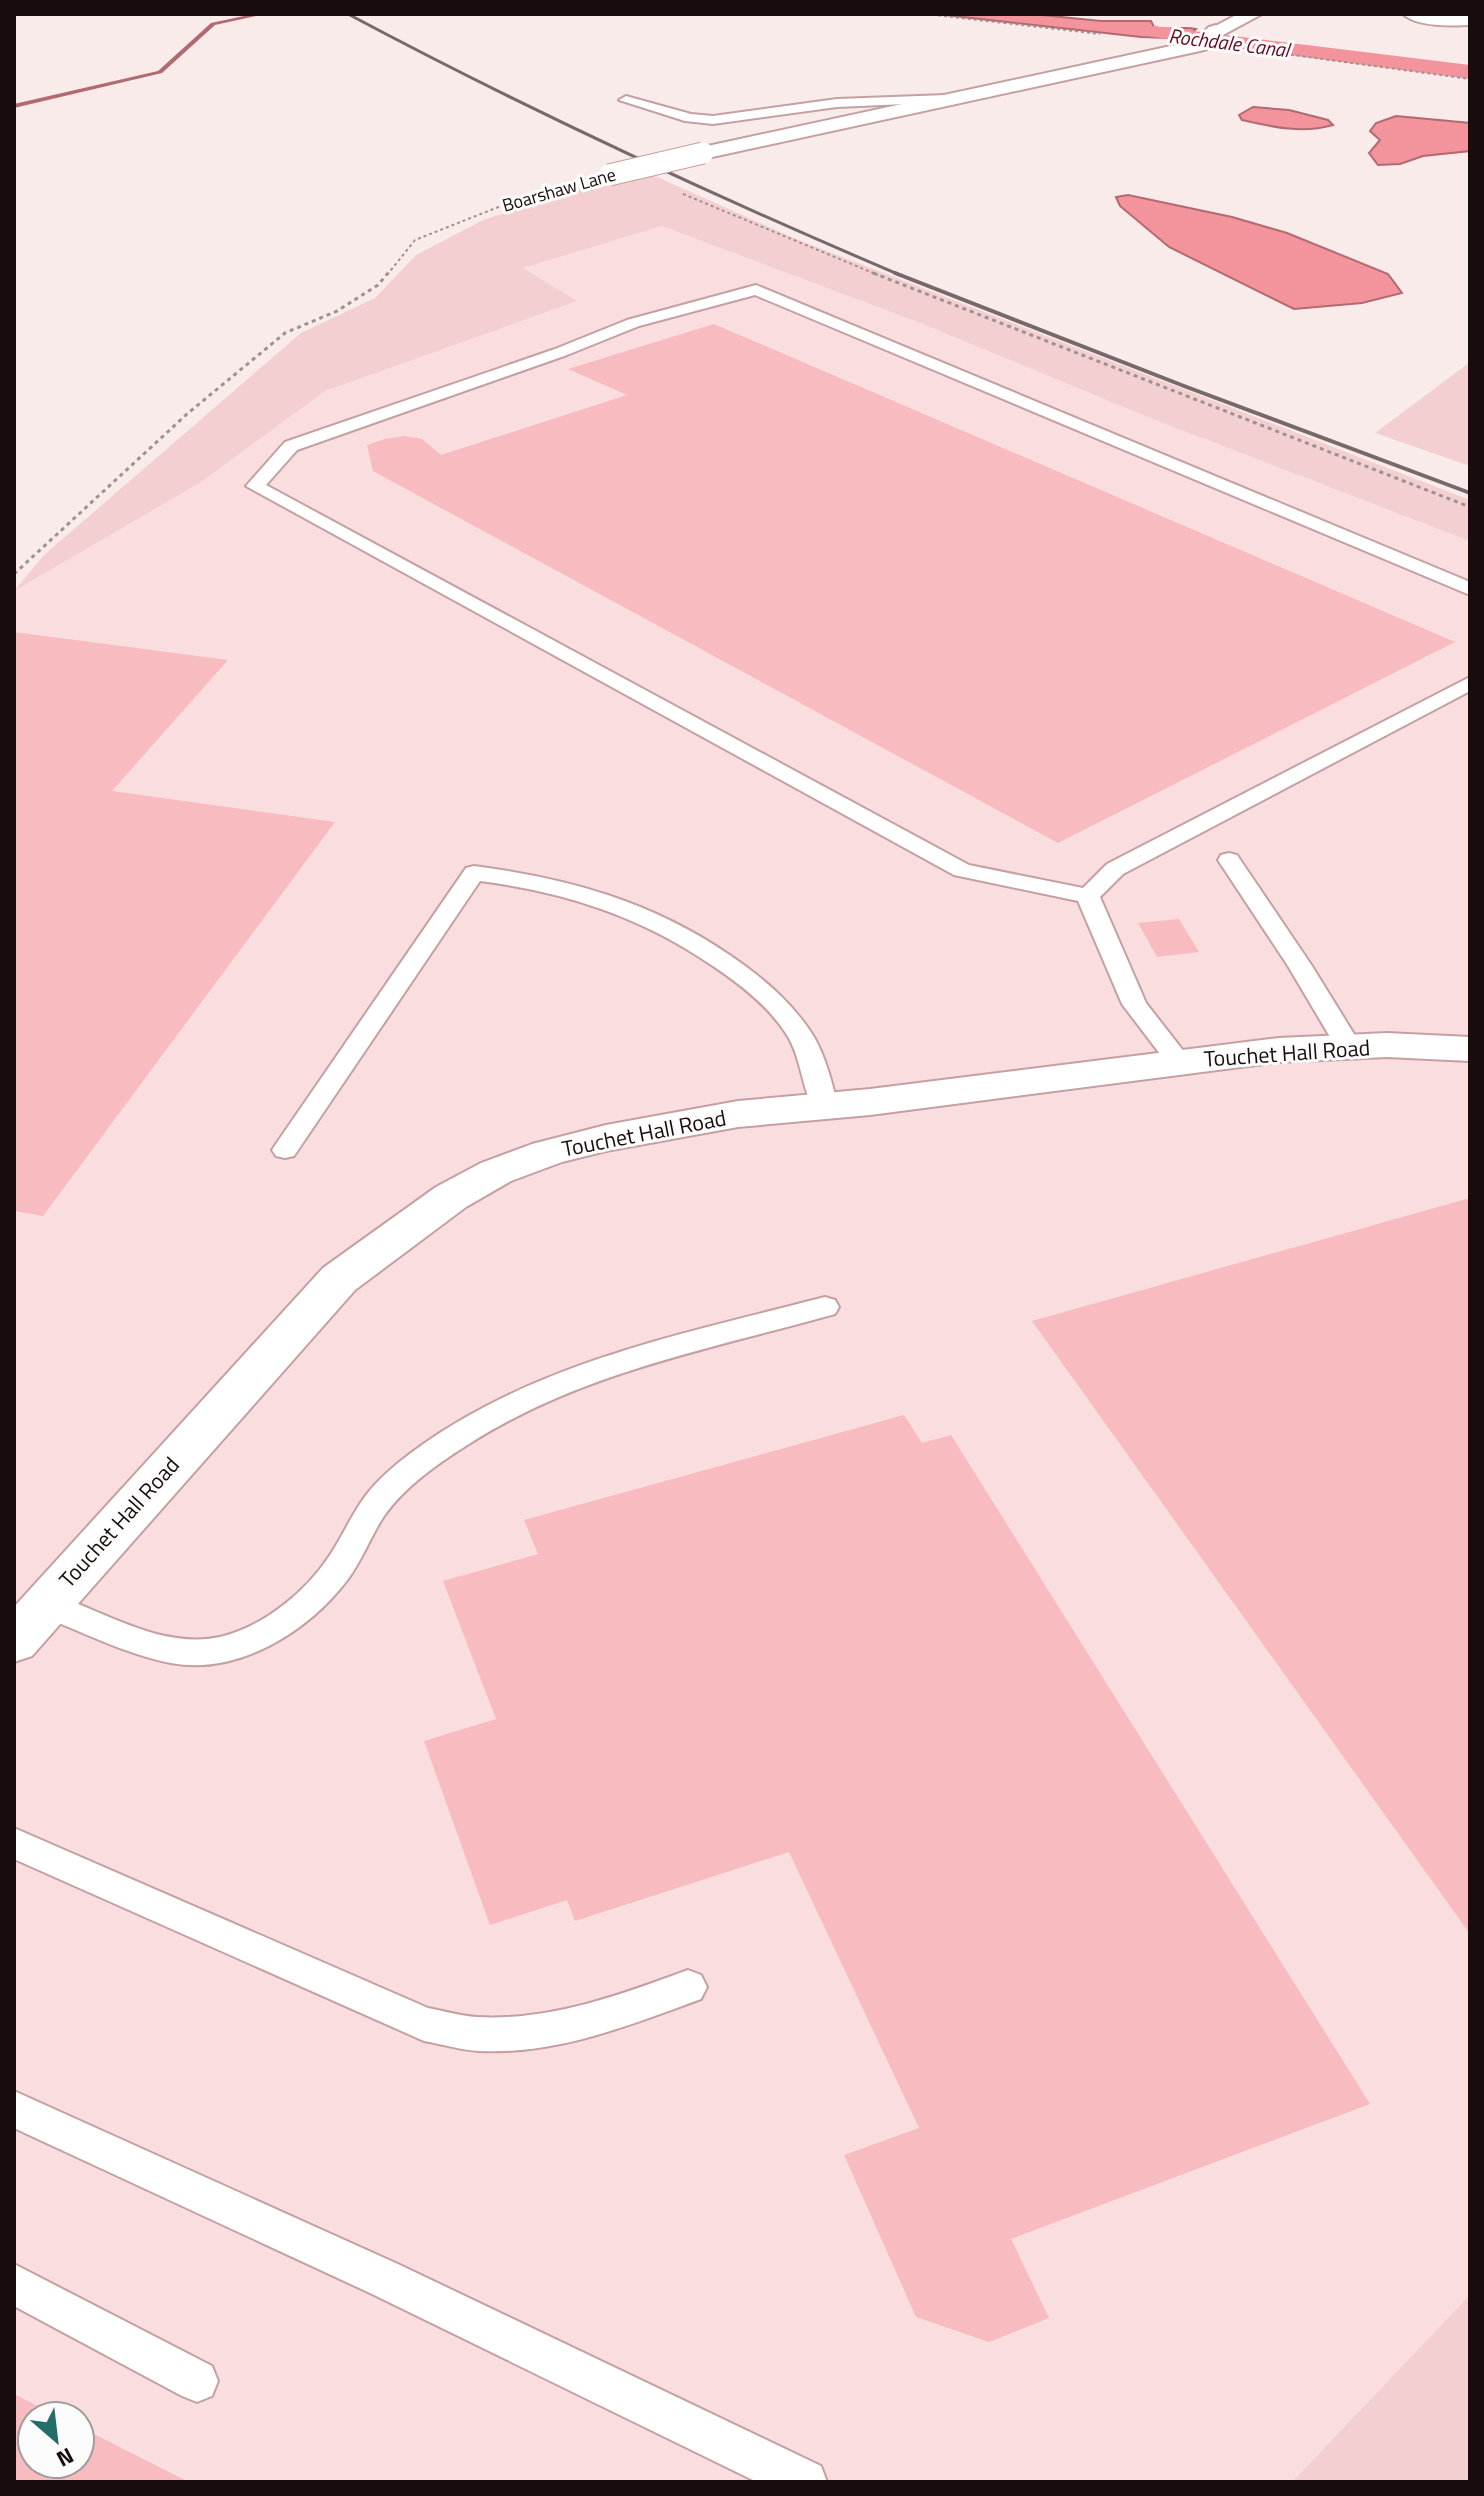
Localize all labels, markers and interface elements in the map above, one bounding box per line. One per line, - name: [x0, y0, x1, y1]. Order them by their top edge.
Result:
- water label: Rochdale Canal: [1167, 20, 1294, 66]
- street label: Boarshaw Lane: [499, 160, 619, 219]
- street label: Touchet Hall Road: [1203, 1030, 1371, 1076]
- street label: Touchet Hall Road: [559, 1100, 729, 1166]
- street label: Touchet Hall Road: [51, 1449, 187, 1595]
- north arrow: [16, 2400, 96, 2480]
- text: N: [51, 2439, 80, 2476]

